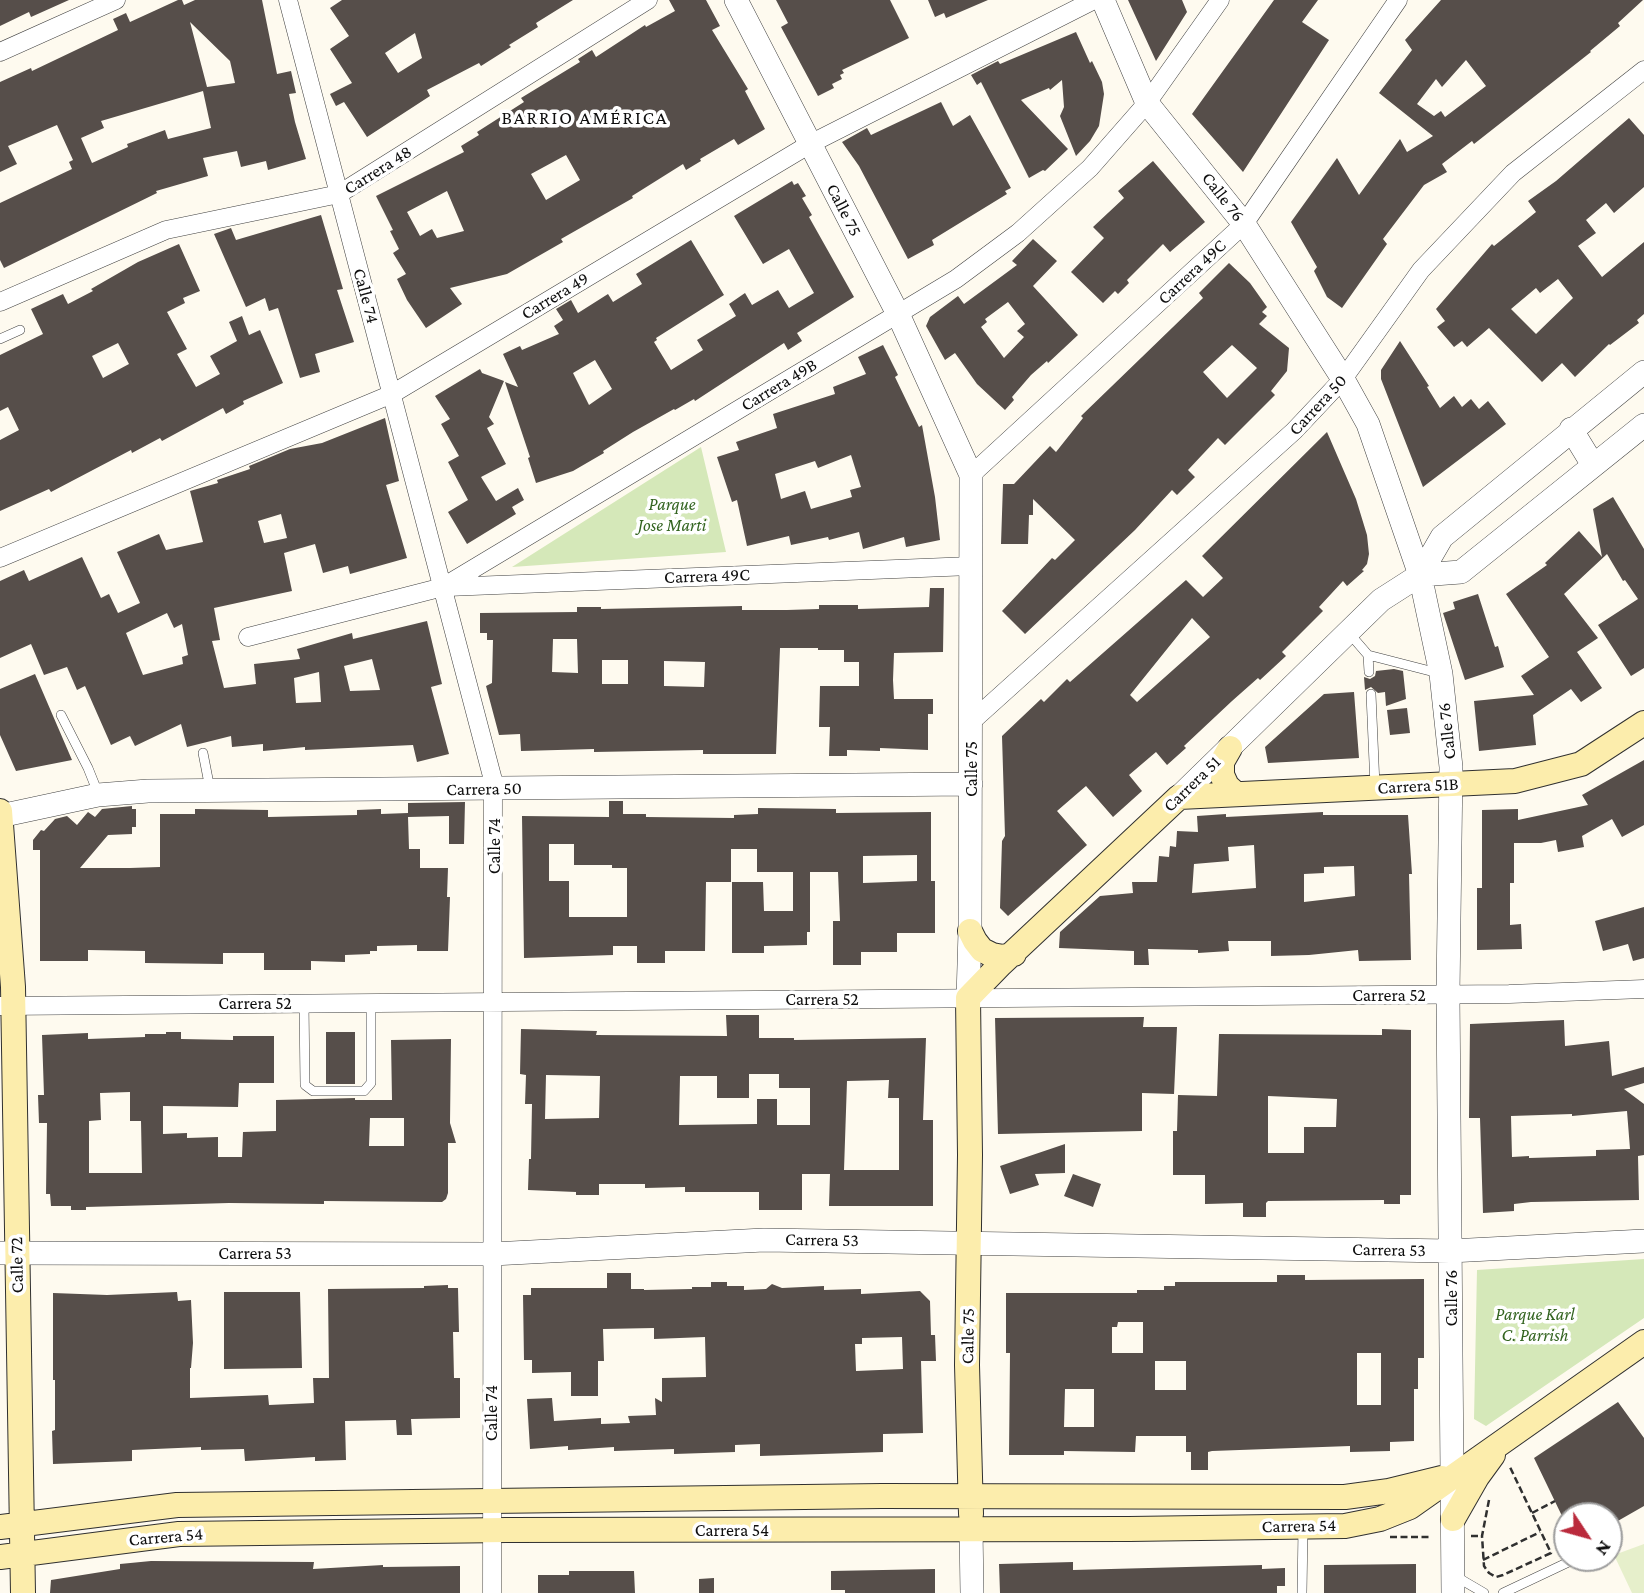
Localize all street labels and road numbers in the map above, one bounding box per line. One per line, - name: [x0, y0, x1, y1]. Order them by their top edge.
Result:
- street label: Carrera 48: [340, 141, 416, 199]
- street label: Calle 76: [1197, 168, 1249, 226]
- street label: Calle 75: [822, 180, 866, 240]
- street label: Carrera 49C: [1153, 235, 1231, 309]
- street label: Calle 74: [348, 266, 384, 326]
- street label: Carrera 49: [517, 267, 593, 325]
- street label: Carrera 49B: [737, 354, 821, 416]
- street label: Carrera 50: [1284, 370, 1352, 440]
- street label: Carrera 49C: [664, 564, 750, 588]
- street label: Calle 76: [1433, 702, 1461, 760]
- street label: Calle 75: [960, 741, 982, 797]
- street label: Carrera 51: [1159, 751, 1225, 817]
- street label: Carrera 51B: [1377, 773, 1459, 799]
- street label: Carrera 50: [446, 778, 522, 800]
- street label: Calle 74: [483, 818, 505, 874]
- street label: Carrera 52: [1352, 984, 1426, 1006]
- street label: Carrera 52: [785, 988, 859, 1010]
- street label: Carrera 52: [218, 992, 292, 1014]
- street label: Carrera 53: [785, 1229, 859, 1251]
- street label: Calle 72: [6, 1237, 28, 1293]
- street label: Carrera 53: [1352, 1239, 1426, 1261]
- street label: Carrera 53: [218, 1242, 292, 1264]
- street label: Calle 76: [1440, 1270, 1462, 1326]
- street label: Calle 75: [957, 1308, 979, 1364]
- street label: Calle 74: [480, 1385, 502, 1441]
- street label: Carrera 54: [1262, 1515, 1336, 1537]
- street label: Carrera 54: [695, 1519, 769, 1541]
- street label: Carrera 54: [128, 1523, 204, 1551]

